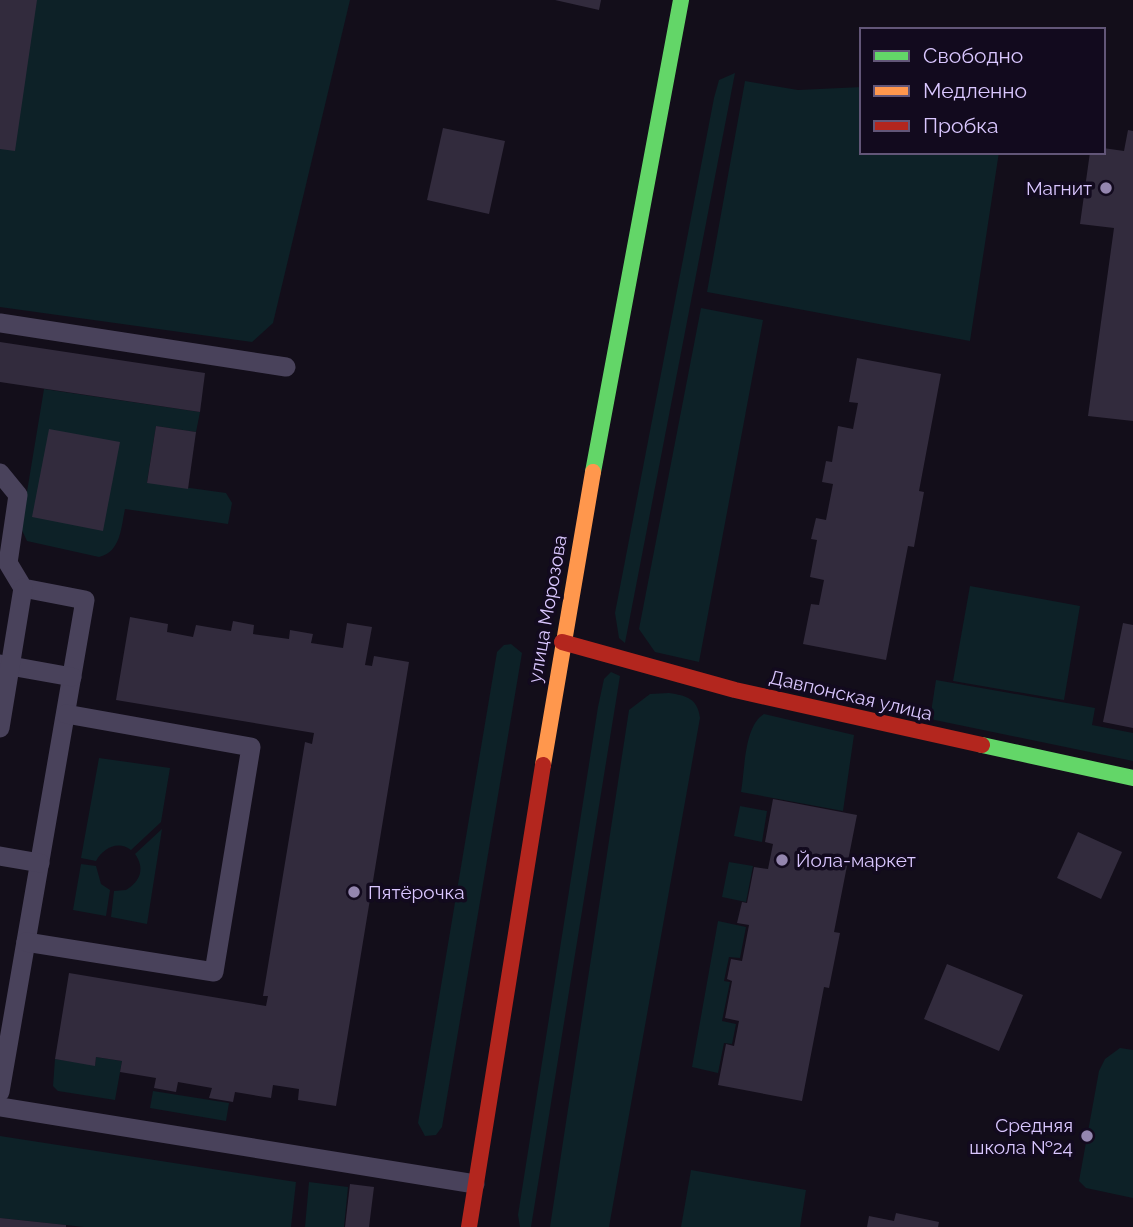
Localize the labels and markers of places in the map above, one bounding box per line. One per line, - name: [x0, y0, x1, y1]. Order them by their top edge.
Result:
- place label: Магнит: [1026, 177, 1092, 199]
- marker: Магнит: [1098, 180, 1114, 196]
- place label: Йола-маркет: [796, 849, 916, 871]
- marker: Йола-маркет: [774, 852, 790, 868]
- place label: Пятёрочка: [368, 881, 465, 903]
- marker: Пятёрочка: [346, 884, 362, 900]
- place label: Средняя школа №24: [969, 1114, 1073, 1158]
- marker: Средняя школа №24: [1079, 1128, 1095, 1144]

